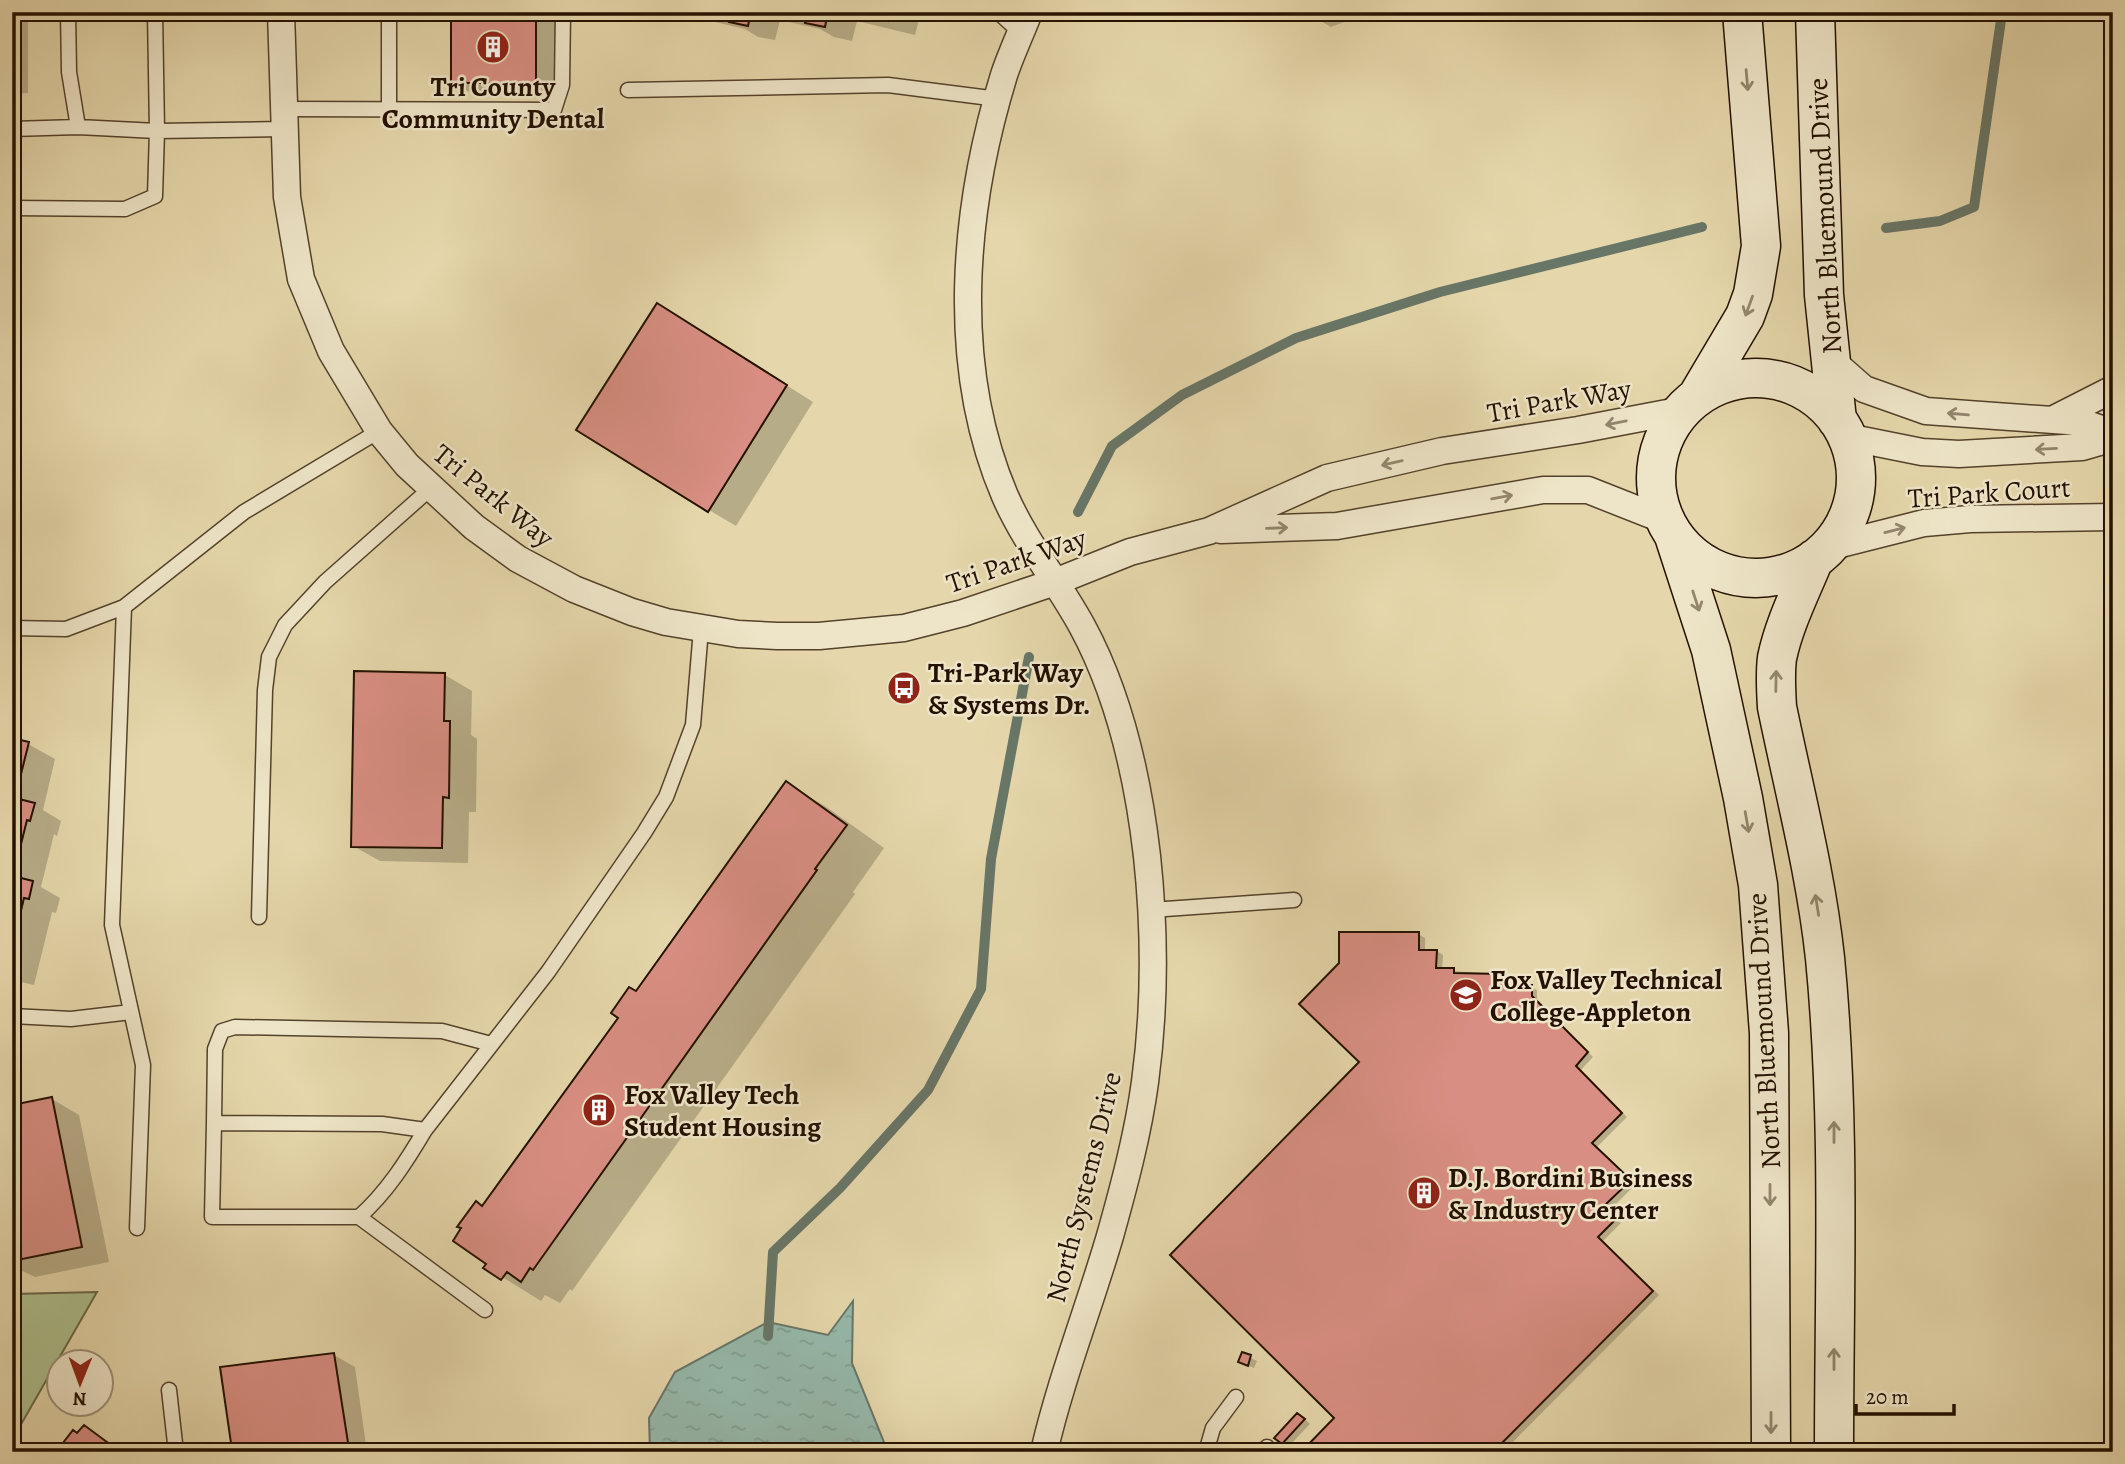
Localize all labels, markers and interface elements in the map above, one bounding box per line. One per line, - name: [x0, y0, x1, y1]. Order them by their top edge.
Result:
- building icon: Tri County Community Dental: [474, 28, 512, 66]
- place label: Tri County Community Dental: [382, 68, 605, 138]
- one-way arrow: [1741, 68, 1754, 91]
- street label: North Bluemound Drive: [1799, 77, 1851, 355]
- one-way arrow: [1742, 294, 1754, 316]
- street label: Tri Park Way: [1484, 370, 1635, 432]
- one-way arrow: [1948, 407, 1970, 420]
- one-way arrow: [1605, 417, 1628, 431]
- street label: Tri Park Way: [425, 435, 562, 557]
- one-way arrow: [2035, 443, 2058, 456]
- one-way arrow: [1381, 456, 1404, 470]
- street label: Tri Park Court: [1907, 468, 2072, 518]
- one-way arrow: [1490, 490, 1513, 503]
- street label: Tri Park Way: [941, 519, 1092, 603]
- one-way arrow: [1265, 522, 1288, 535]
- one-way arrow: [1883, 523, 1906, 536]
- one-way arrow: [1691, 589, 1703, 611]
- place label: Tri-Park Way & Systems Dr.: [928, 654, 1091, 724]
- bus stop icon: Tri-Park Way & Systems Dr.: [885, 669, 923, 707]
- one-way arrow: [1769, 670, 1783, 693]
- one-way arrow: [1741, 810, 1754, 833]
- street label: North Bluemound Drive: [1738, 892, 1790, 1170]
- one-way arrow: [1810, 894, 1823, 917]
- place label: Fox Valley Technical College-Appleton: [1490, 961, 1723, 1031]
- school or university icon: Fox Valley Technical College-Appleton: [1447, 976, 1485, 1014]
- street label: North Systems Drive: [1037, 1068, 1131, 1307]
- place label: Fox Valley Tech Student Housing: [624, 1076, 822, 1146]
- building icon: Fox Valley Tech Student Housing: [580, 1091, 618, 1129]
- one-way arrow: [1827, 1120, 1841, 1143]
- place label: D.J. Bordini Business & Industry Center: [1448, 1159, 1693, 1229]
- building icon: D.J. Bordini Business & Industry Center: [1405, 1174, 1443, 1212]
- one-way arrow: [1763, 1184, 1777, 1207]
- north arrow: [46, 1348, 116, 1418]
- one-way arrow: [1827, 1348, 1841, 1371]
- scale bar: [1856, 1373, 1954, 1417]
- text: 20 m: [1866, 1383, 1909, 1411]
- text: N: [72, 1386, 87, 1412]
- one-way arrow: [1764, 1411, 1778, 1434]

